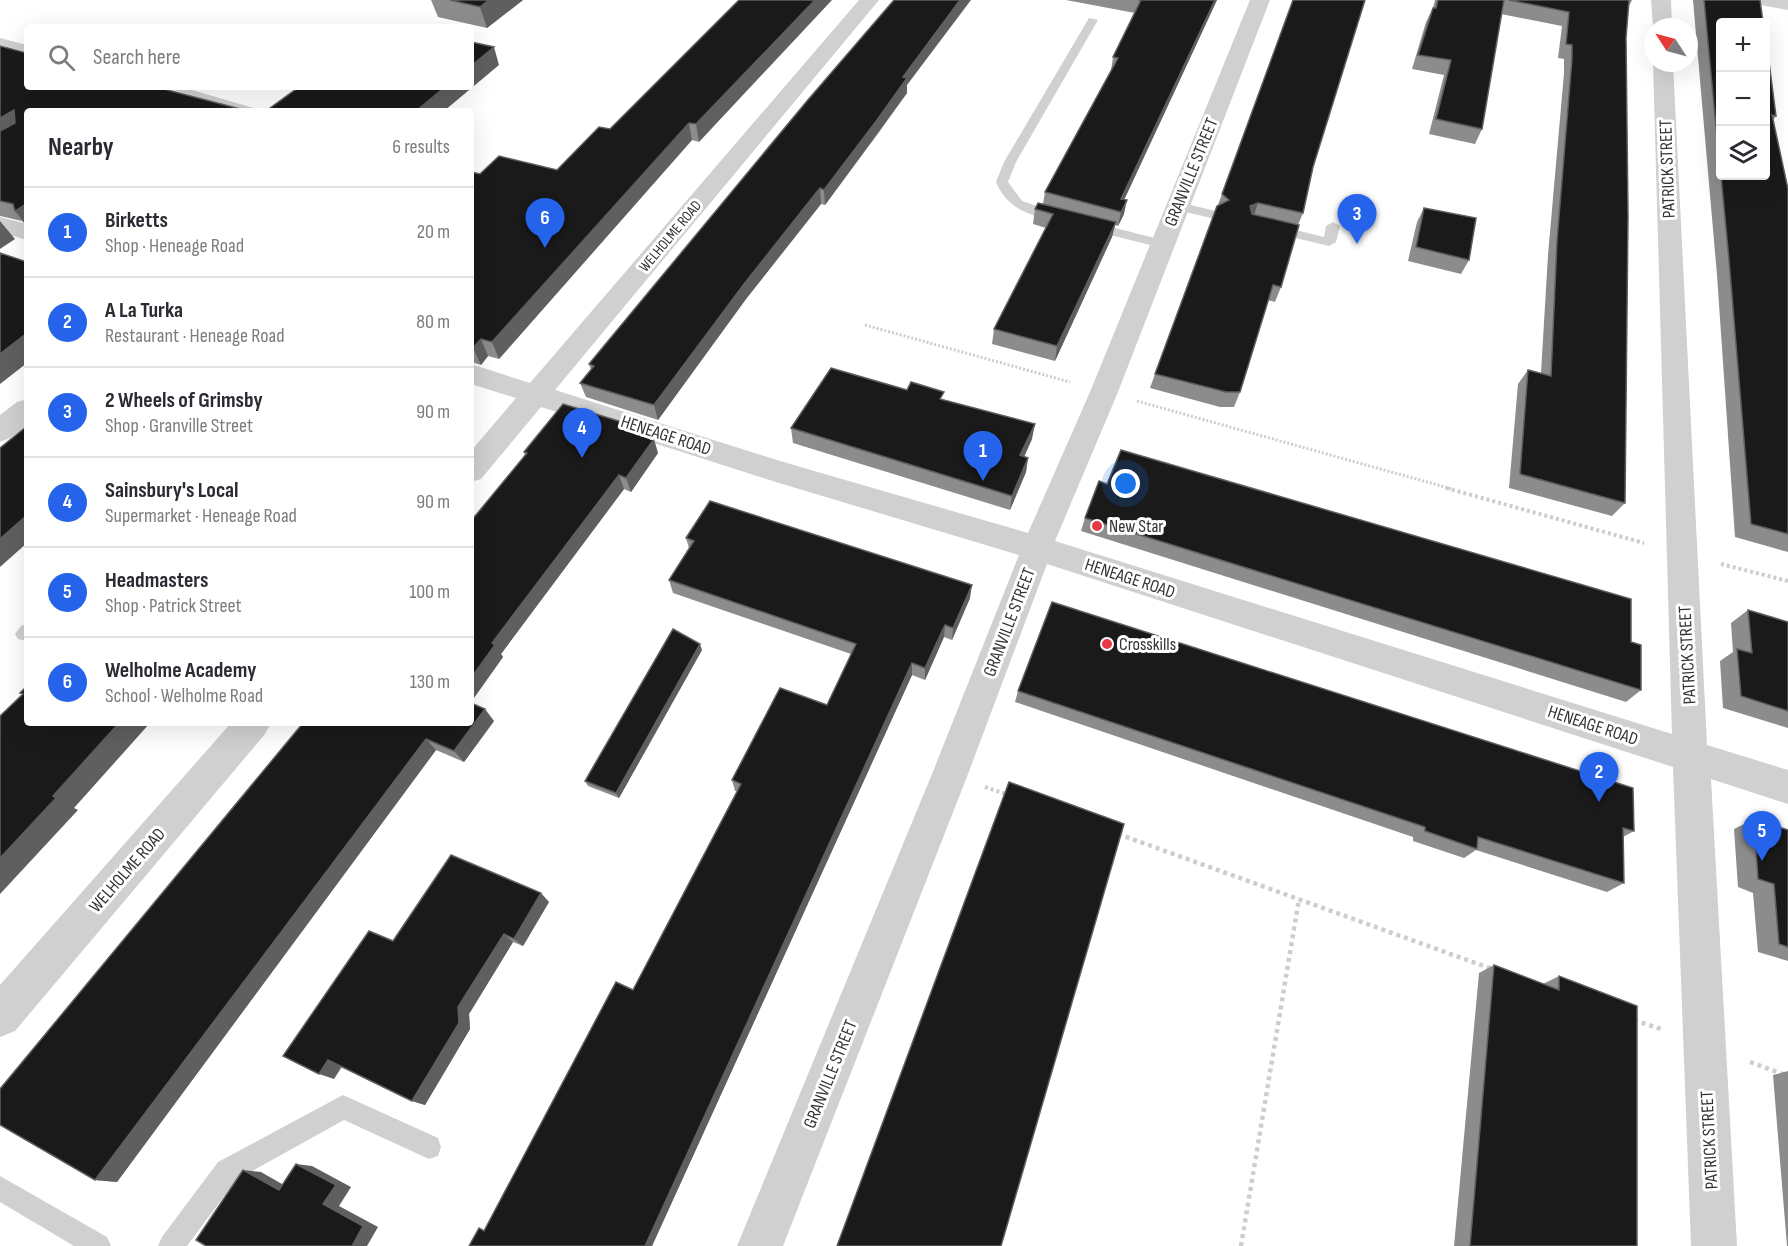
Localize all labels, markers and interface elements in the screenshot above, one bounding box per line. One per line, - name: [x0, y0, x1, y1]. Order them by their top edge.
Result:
- north arrow: [1644, 18, 1698, 72]
- map controls: [1716, 18, 1770, 180]
- button: +: [1716, 18, 1770, 72]
- search box: [24, 24, 474, 90]
- icon: search: [45, 41, 78, 74]
- text: Search here: [93, 44, 180, 71]
- button: −: [1716, 72, 1770, 126]
- street label: GRANVILLE STREET: [1160, 115, 1223, 229]
- street label: PATRICK STREET: [1655, 119, 1680, 219]
- button: layers: [1716, 126, 1770, 180]
- text: Nearby: [48, 132, 114, 163]
- text: 6 results: [392, 135, 450, 159]
- pin: 3: [1338, 194, 1376, 244]
- street label: WELHOLME ROAD: [635, 197, 706, 276]
- pin: 6: [526, 198, 564, 248]
- text: Birketts: [105, 207, 168, 234]
- text: 1: [64, 220, 71, 244]
- text: 20 m: [417, 220, 450, 244]
- text: Shop · Heneage Road: [105, 234, 244, 258]
- text: A La Turka: [105, 297, 183, 324]
- text: 2: [63, 310, 72, 334]
- text: 80 m: [416, 310, 450, 334]
- text: Restaurant · Heneage Road: [105, 324, 284, 348]
- text: 2 Wheels of Grimsby: [105, 387, 263, 414]
- text: 3: [63, 400, 72, 424]
- text: 90 m: [416, 400, 450, 424]
- pin: 4: [562, 408, 602, 458]
- street label: HENEAGE ROAD: [618, 411, 714, 460]
- text: Shop · Granville Street: [105, 414, 253, 438]
- pin: 1: [964, 432, 1002, 481]
- your location: [1111, 469, 1140, 498]
- text: Sainsbury's Local: [105, 477, 239, 504]
- text: 4: [63, 490, 72, 514]
- text: 90 m: [416, 490, 450, 514]
- text: Supermarket · Heneage Road: [105, 504, 297, 528]
- place label: New Star: [1109, 516, 1164, 537]
- marker: New Star: [1090, 519, 1104, 533]
- street label: HENEAGE ROAD: [1082, 554, 1178, 603]
- street label: GRANVILLE STREET: [979, 565, 1040, 680]
- text: Headmasters: [105, 567, 208, 594]
- text: 5: [63, 580, 72, 604]
- text: 100 m: [409, 580, 450, 604]
- text: Shop · Patrick Street: [105, 594, 242, 618]
- street label: PATRICK STREET: [1674, 605, 1701, 705]
- place label: Crosskills: [1119, 634, 1176, 655]
- marker: Crosskills: [1100, 637, 1114, 651]
- text: Welholme Academy: [105, 657, 256, 684]
- text: 6: [63, 670, 72, 694]
- text: 130 m: [410, 670, 450, 694]
- text: School · Welholme Road: [105, 684, 263, 708]
- street label: HENEAGE ROAD: [1545, 701, 1641, 750]
- pin: 2: [1580, 752, 1618, 802]
- pin: 5: [1742, 812, 1782, 861]
- street label: WELHOLME ROAD: [85, 824, 170, 917]
- street label: GRANVILLE STREET: [799, 1017, 862, 1131]
- street label: PATRICK STREET: [1696, 1090, 1723, 1190]

